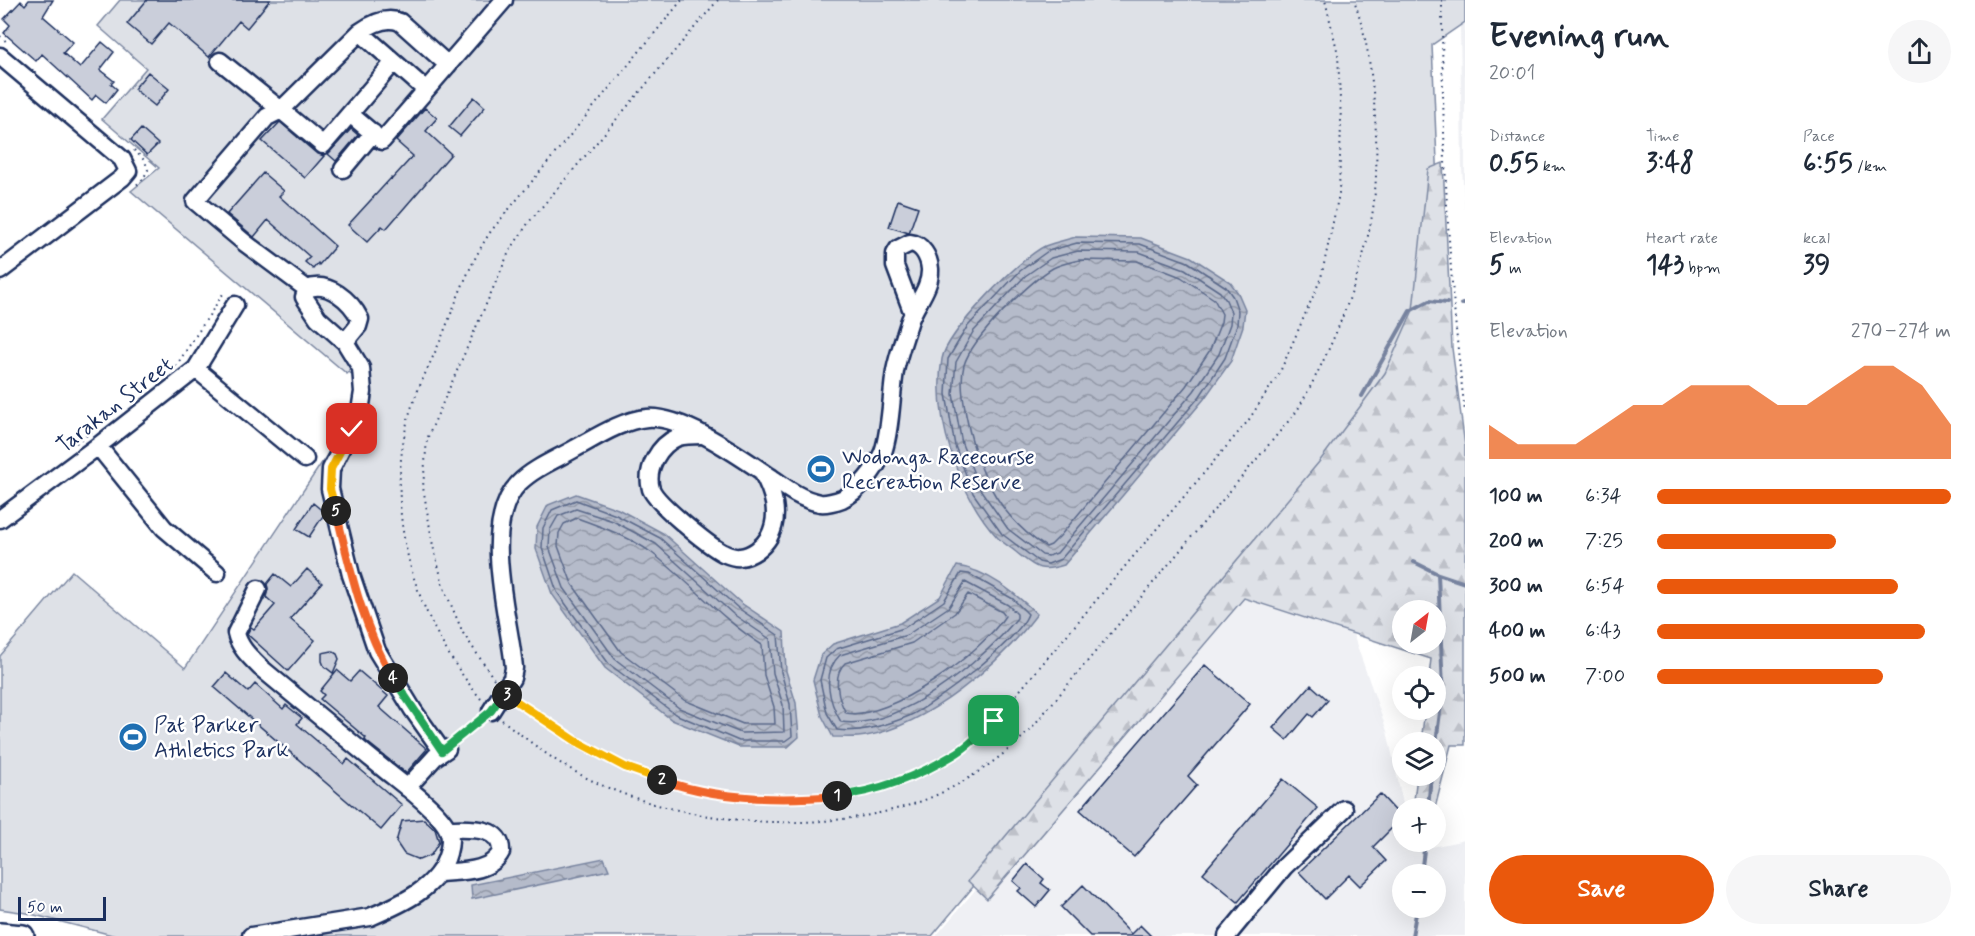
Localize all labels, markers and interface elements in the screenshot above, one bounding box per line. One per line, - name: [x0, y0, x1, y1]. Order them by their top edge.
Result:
- text: Evening run: [1489, 15, 1669, 59]
- button: share: [1888, 20, 1951, 83]
- text: 20:01: [1489, 60, 1535, 87]
- text: Distance: [1489, 126, 1545, 147]
- text: Time: [1646, 126, 1680, 147]
- text: Pace: [1803, 126, 1835, 147]
- text: 0.55: [1489, 147, 1538, 181]
- text: 3:48: [1646, 147, 1694, 181]
- text: 6:55: [1803, 147, 1853, 181]
- text: km: [1538, 156, 1566, 177]
- text: /km: [1853, 156, 1887, 177]
- text: Elevation: [1489, 228, 1552, 249]
- text: Heart rate: [1646, 228, 1718, 249]
- text: kcal: [1803, 228, 1830, 249]
- text: 5: [1489, 249, 1505, 283]
- text: 143: [1646, 249, 1684, 283]
- text: 39: [1803, 249, 1830, 283]
- text: m: [1505, 258, 1522, 279]
- text: bpm: [1684, 258, 1721, 279]
- text: Elevation: [1489, 318, 1568, 345]
- text: 270–274 m: [1851, 318, 1951, 345]
- street label: Tarakan Street: [51, 351, 179, 460]
- pin: [326, 403, 377, 454]
- icon: check: [335, 412, 368, 445]
- place label: Wodonga Racecourse Recreation Reserve: [842, 444, 1035, 497]
- sports icon: Wodonga Racecourse Recreation Reserve: [805, 453, 837, 485]
- text: 100 m: [1489, 483, 1543, 510]
- text: 6:34: [1585, 483, 1622, 510]
- pin: 5: [321, 496, 351, 526]
- text: 5: [331, 500, 341, 521]
- text: 200 m: [1489, 528, 1544, 555]
- text: 7:25: [1585, 528, 1623, 555]
- text: 300 m: [1489, 573, 1543, 600]
- text: 6:54: [1585, 573, 1625, 600]
- north arrow: [1392, 600, 1446, 654]
- map controls: [1392, 600, 1446, 918]
- text: 400 m: [1489, 618, 1545, 645]
- text: 6:43: [1585, 618, 1621, 645]
- pin: 4: [378, 663, 408, 693]
- text: 500 m: [1489, 663, 1546, 690]
- text: 7:00: [1585, 663, 1625, 690]
- button: locate: [1392, 666, 1446, 720]
- text: 4: [388, 667, 398, 688]
- pin: 3: [492, 680, 522, 710]
- text: 3: [503, 684, 511, 705]
- pin: [968, 695, 1019, 746]
- icon: arrive: [977, 704, 1010, 737]
- place label: Pat Parker Athletics Park: [154, 712, 289, 765]
- sports icon: Pat Parker Athletics Park: [117, 721, 149, 753]
- button: layers: [1392, 732, 1446, 786]
- pin: 2: [647, 765, 677, 795]
- text: 2: [658, 769, 666, 790]
- pin: 1: [822, 781, 852, 811]
- text: 1: [833, 785, 841, 806]
- button: +: [1392, 798, 1446, 852]
- button: Save: [1489, 855, 1714, 924]
- button: Share: [1726, 855, 1951, 924]
- button: −: [1392, 864, 1446, 918]
- scale bar: [18, 894, 106, 922]
- text: 50 m: [27, 897, 63, 918]

